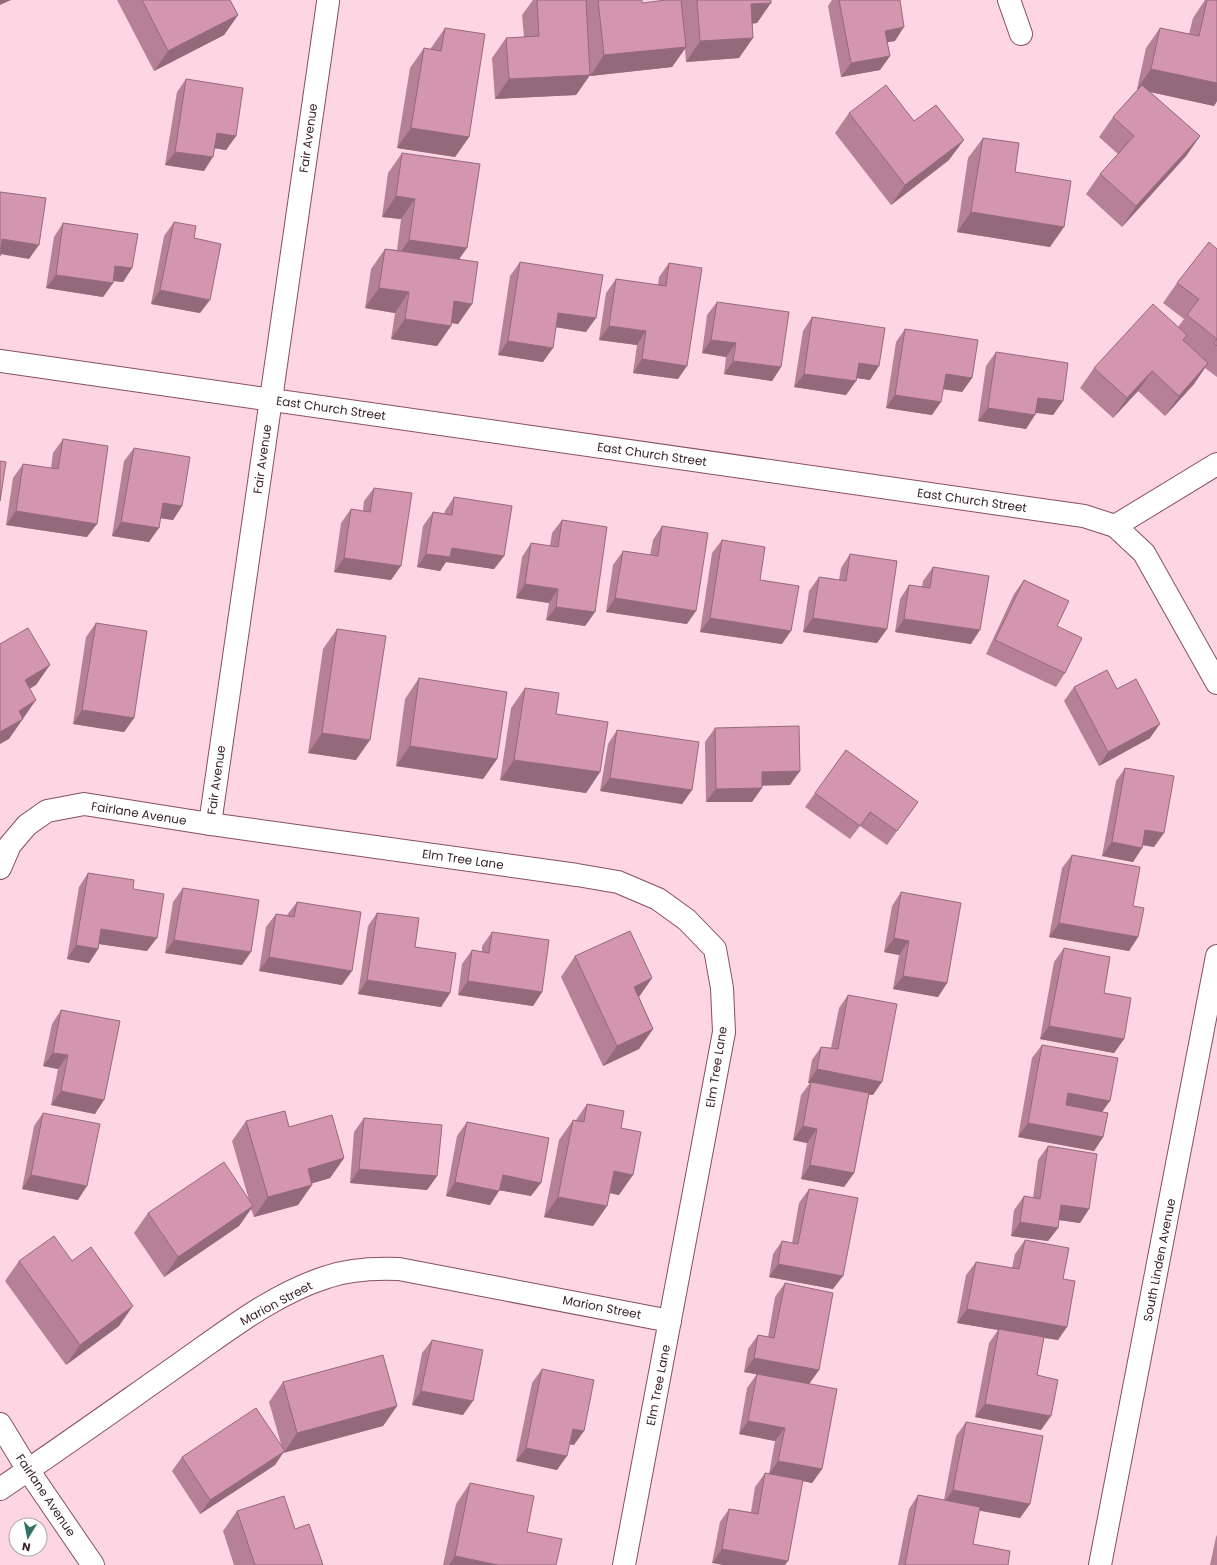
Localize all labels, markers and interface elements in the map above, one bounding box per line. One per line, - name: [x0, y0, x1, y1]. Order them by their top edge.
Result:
- street label: Fair Avenue: [295, 102, 321, 174]
- street label: East Church Street: [275, 392, 387, 424]
- street label: Fair Avenue: [249, 423, 275, 495]
- street label: East Church Street: [596, 438, 708, 470]
- street label: East Church Street: [916, 484, 1028, 516]
- street label: Fair Avenue: [203, 744, 229, 816]
- street label: Fairlane Avenue: [90, 797, 188, 829]
- street label: Elm Tree Lane: [421, 845, 505, 873]
- street label: Elm Tree Lane: [701, 1025, 731, 1109]
- street label: South Linden Avenue: [1139, 1197, 1179, 1323]
- street label: Marion Street: [237, 1277, 315, 1329]
- street label: Marion Street: [561, 1291, 643, 1323]
- street label: Elm Tree Lane: [642, 1343, 674, 1427]
- street label: Fairlane Avenue: [12, 1450, 80, 1540]
- north arrow: [8, 1517, 48, 1557]
- text: N: [21, 1538, 32, 1555]

